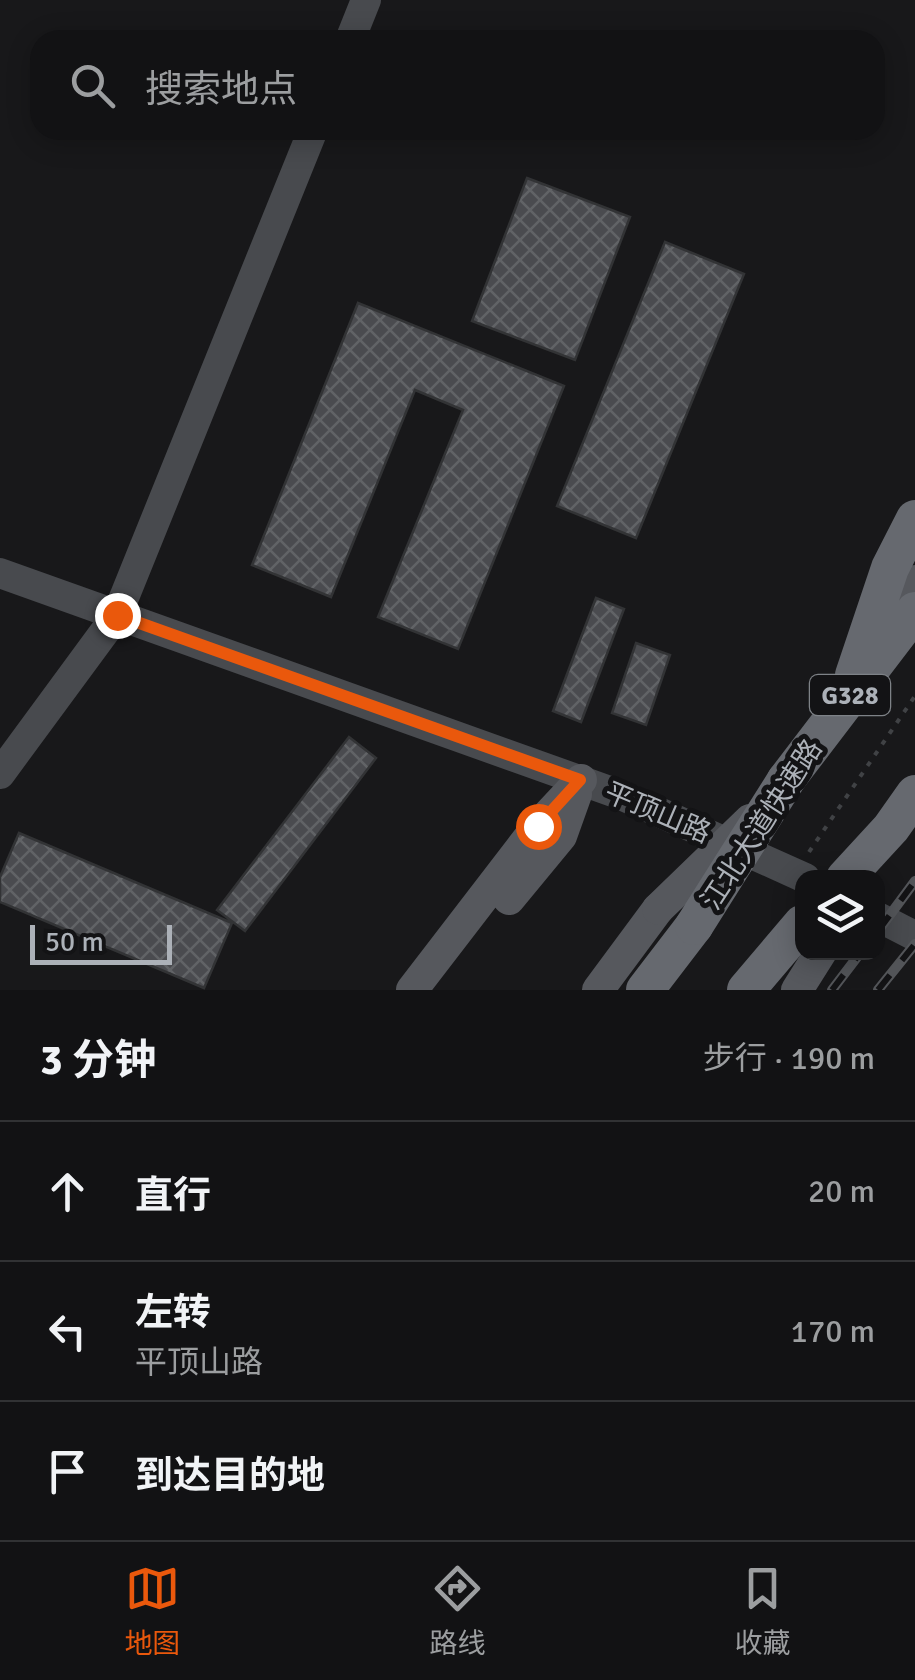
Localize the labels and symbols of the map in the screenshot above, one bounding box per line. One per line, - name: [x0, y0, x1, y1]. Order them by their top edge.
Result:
- route end: [95, 593, 141, 639]
- road number: G328: [810, 675, 890, 715]
- street label: 江北大道快速路: [694, 733, 829, 916]
- street label: 平顶山路: [599, 775, 716, 850]
- route start: [516, 804, 562, 850]
- scale bar: [30, 920, 172, 964]

